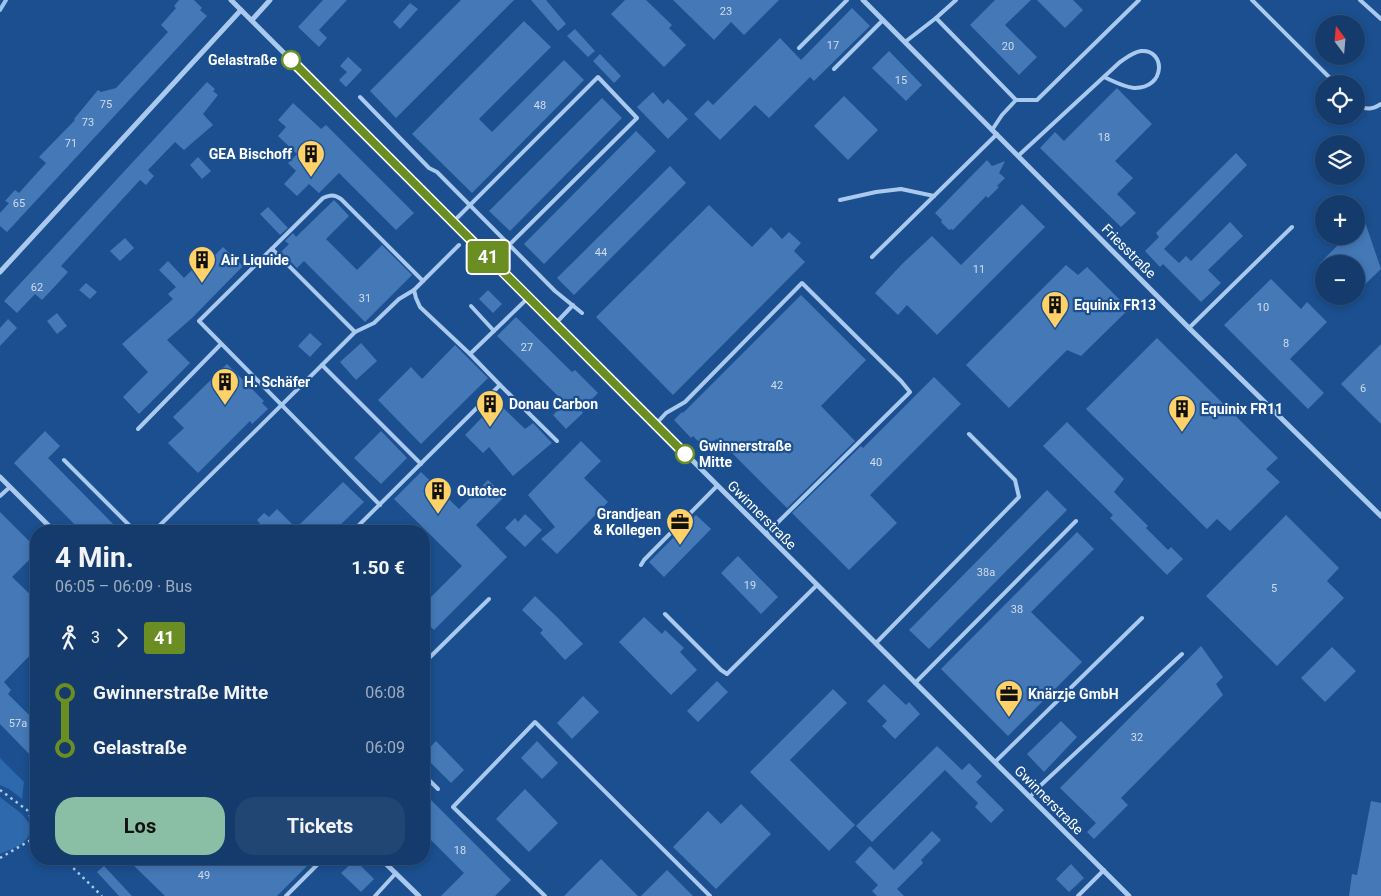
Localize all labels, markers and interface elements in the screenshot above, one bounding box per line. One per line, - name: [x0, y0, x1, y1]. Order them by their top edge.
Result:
- house number: 23: [720, 5, 732, 18]
- north arrow: [1315, 15, 1365, 65]
- map controls: [1315, 15, 1365, 305]
- house number: 17: [827, 39, 839, 52]
- house number: 20: [1002, 40, 1014, 53]
- marker: Gelastraße: [281, 50, 301, 70]
- place label: Gelastraße: [208, 52, 277, 68]
- house number: 15: [895, 74, 907, 87]
- button: locate: [1315, 75, 1365, 125]
- house number: 75: [100, 98, 112, 111]
- house number: 48: [534, 99, 546, 112]
- house number: 73: [82, 116, 94, 129]
- house number: 18: [1098, 131, 1110, 144]
- button: layers: [1315, 135, 1365, 185]
- house number: 71: [65, 137, 77, 150]
- building icon: GEA Bischoff: [296, 139, 326, 178]
- place label: GEA Bischoff: [209, 146, 293, 162]
- button: +: [1315, 195, 1365, 245]
- house number: 65: [13, 197, 25, 210]
- street label: Friesstraße: [1099, 221, 1159, 281]
- line badge: 41: [466, 241, 510, 273]
- building icon: Air Liquide: [187, 245, 217, 284]
- text: 41: [478, 246, 498, 267]
- house number: 44: [595, 246, 607, 259]
- place label: Air Liquide: [221, 252, 289, 268]
- button: −: [1315, 255, 1365, 305]
- house number: 11: [973, 263, 985, 276]
- house number: 62: [31, 281, 43, 294]
- building icon: Equinix FR13: [1040, 290, 1070, 329]
- house number: 31: [359, 292, 371, 305]
- place label: Equinix FR13: [1074, 297, 1156, 313]
- house number: 10: [1257, 301, 1269, 314]
- house number: 8: [1283, 337, 1289, 350]
- house number: 27: [521, 341, 533, 354]
- building icon: H. Schäfer: [210, 367, 240, 406]
- place label: H. Schäfer: [244, 374, 310, 390]
- house number: 42: [771, 379, 783, 392]
- house number: 6: [1360, 382, 1366, 395]
- building icon: Donau Carbon: [475, 389, 505, 428]
- building icon: Equinix FR11: [1167, 394, 1197, 433]
- place label: Donau Carbon: [509, 396, 598, 412]
- place label: Equinix FR11: [1201, 401, 1283, 417]
- place label: Gwinnerstraße Mitte: [699, 438, 792, 470]
- marker: Gwinnerstraße Mitte: [675, 444, 695, 464]
- house number: 40: [870, 456, 882, 469]
- building icon: Outotec: [423, 476, 453, 515]
- street label: Gwinnerstraße: [724, 477, 800, 553]
- place label: Outotec: [457, 483, 507, 499]
- place label: Grandjean & Kollegen: [593, 506, 661, 538]
- office icon: Grandjean & Kollegen: [665, 507, 695, 546]
- text: 4 Min.: [55, 541, 134, 574]
- text: 1.50 €: [351, 556, 405, 579]
- house number: 38a: [977, 566, 995, 579]
- text: 06:05 – 06:09 · Bus: [55, 577, 192, 596]
- house number: 19: [744, 579, 756, 592]
- house number: 5: [1271, 582, 1277, 595]
- house number: 38: [1011, 603, 1023, 616]
- icon: walk: [55, 624, 83, 652]
- icon: forward: [108, 624, 136, 652]
- text: 41: [154, 627, 175, 648]
- text: 3: [91, 628, 100, 647]
- office icon: Knärzje GmbH: [994, 679, 1024, 718]
- text: Gwinnerstraße Mitte: [93, 681, 268, 704]
- text: 06:08: [365, 683, 405, 702]
- place label: Knärzje GmbH: [1028, 686, 1119, 702]
- house number: 57a: [9, 717, 27, 730]
- house number: 32: [1131, 731, 1143, 744]
- text: Gelastraße: [93, 736, 187, 759]
- text: 06:09: [365, 738, 405, 757]
- street label: Gwinnerstraße: [1011, 762, 1087, 838]
- button: Los: [55, 797, 225, 855]
- button: Tickets: [235, 797, 405, 855]
- house number: 18: [454, 844, 466, 857]
- house number: 49: [198, 869, 210, 882]

